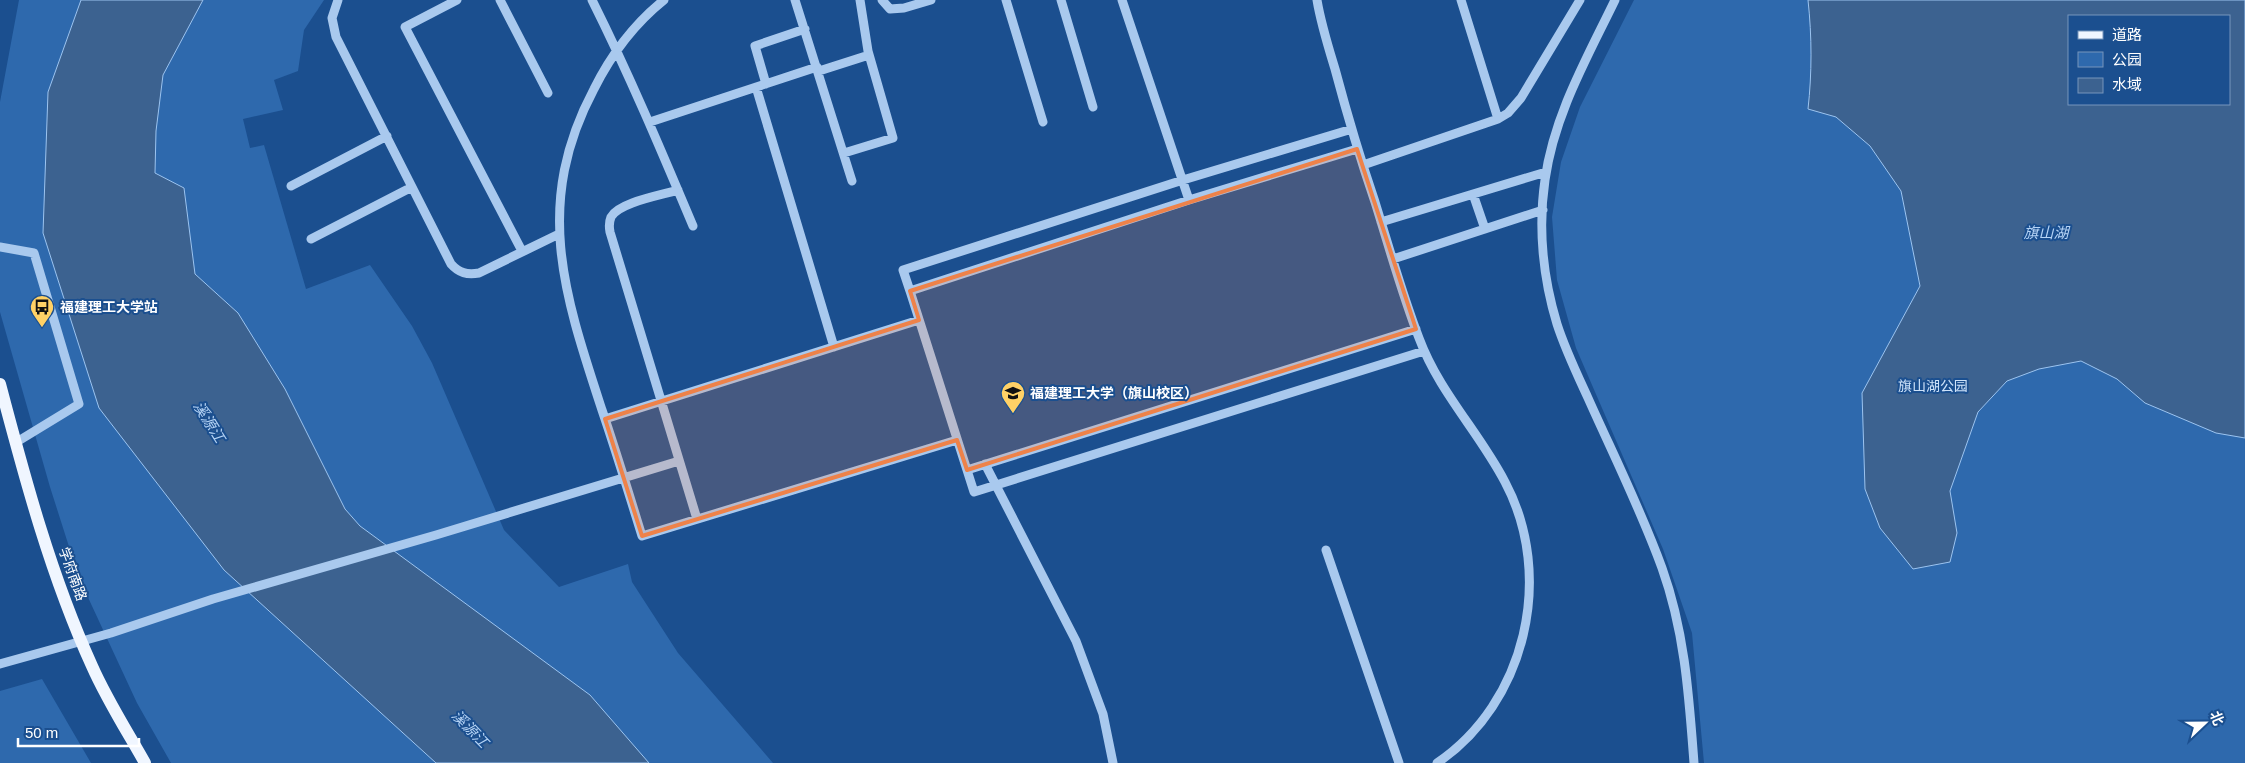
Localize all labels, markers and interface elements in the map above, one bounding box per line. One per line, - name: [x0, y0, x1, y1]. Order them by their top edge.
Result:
- legend: [2068, 15, 2230, 105]
- text: 道路: [2112, 26, 2142, 43]
- text: 公园: [2112, 51, 2142, 68]
- text: 水域: [2112, 76, 2142, 93]
- water label: 旗山湖: [2023, 224, 2070, 241]
- bus stop icon: 福建理工大学站: [29, 294, 55, 328]
- place label: 福建理工大学站: [60, 299, 158, 315]
- park label: 旗山湖公园: [1898, 378, 1968, 394]
- school or university icon: 福建理工大学（旗山校区）: [1000, 380, 1026, 414]
- place label: 福建理工大学（旗山校区）: [1030, 385, 1198, 401]
- water label: 溪源江: [190, 398, 230, 447]
- street label: 学府南路: [56, 545, 90, 603]
- north arrow: [2180, 698, 2230, 748]
- water label: 溪源江: [449, 707, 493, 752]
- text: 北: [2207, 709, 2227, 728]
- scale bar: [18, 716, 139, 748]
- text: 50 m: [25, 724, 58, 741]

